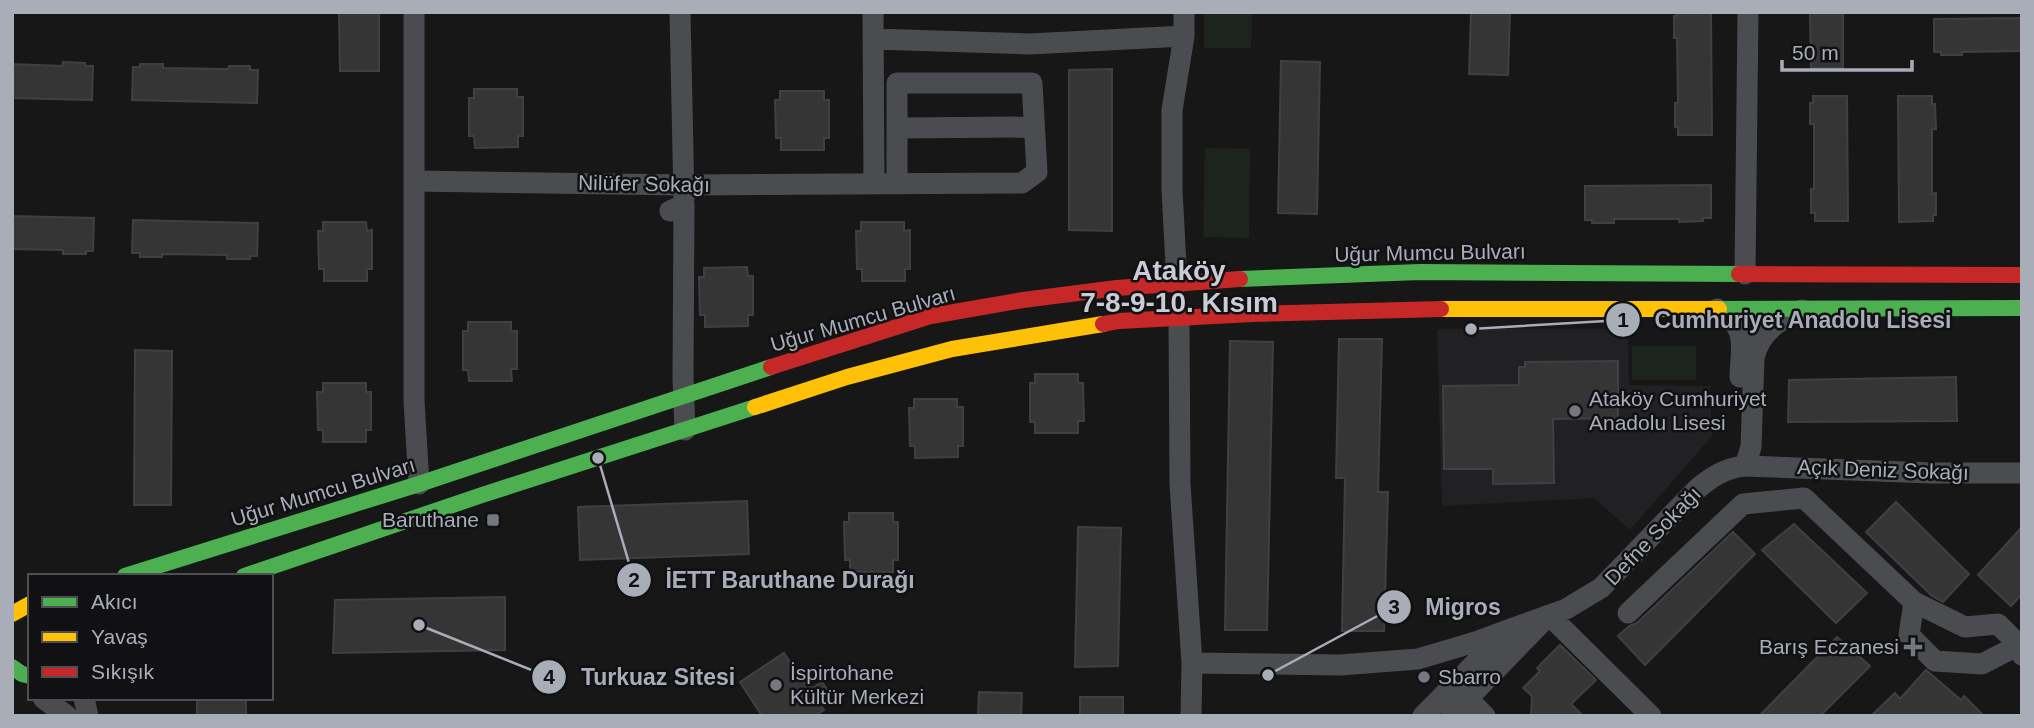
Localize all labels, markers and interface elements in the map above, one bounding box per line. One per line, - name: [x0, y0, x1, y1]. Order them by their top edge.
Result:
- scale bar: [1782, 28, 1912, 72]
- text: 50 m: [1792, 41, 1839, 64]
- street label: Nilüfer Sokağı: [578, 171, 710, 196]
- street label: Uğur Mumcu Bulvarı: [1334, 239, 1526, 266]
- district label: Ataköy 7-8-9-10. Kısım: [1080, 255, 1278, 318]
- street label: Uğur Mumcu Bulvarı: [768, 281, 958, 356]
- callout: Cumhuriyet Anadolu Lisesi: [1605, 298, 1966, 342]
- text: Cumhuriyet Anadolu Lisesi: [1655, 307, 1951, 333]
- text: 1: [1617, 308, 1629, 331]
- place label: Ataköy Cumhuriyet Anadolu Lisesi: [1589, 387, 1767, 434]
- marker: Ataköy Cumhuriyet Anadolu Lisesi: [1567, 403, 1583, 419]
- street label: Uğur Mumcu Bulvarı: [228, 453, 418, 530]
- street label: Açık Deniz Sokağı: [1797, 455, 1969, 484]
- street label: Defne Sokağı: [1600, 482, 1705, 589]
- place label: Baruthane: [382, 508, 479, 531]
- marker: Baruthane: [485, 512, 501, 528]
- callout: İETT Baruthane Durağı: [617, 558, 929, 602]
- text: İETT Baruthane Durağı: [665, 567, 915, 593]
- text: 2: [628, 568, 640, 591]
- legend: [28, 574, 273, 700]
- callout: Migros: [1377, 585, 1515, 629]
- text: Akıcı: [91, 590, 138, 613]
- text: Migros: [1425, 594, 1501, 620]
- text: 3: [1388, 595, 1400, 618]
- text: Yavaş: [91, 625, 148, 648]
- place label: Barış Eczanesi: [1759, 635, 1899, 658]
- marker: Barış Eczanesi: [1905, 639, 1921, 655]
- callout: Turkuaz Sitesi: [531, 655, 749, 699]
- text: Sıkışık: [91, 660, 155, 683]
- place label: İspirtohane Kültür Merkezi: [790, 661, 924, 708]
- text: Turkuaz Sitesi: [581, 664, 735, 690]
- text: 4: [543, 665, 555, 688]
- place label: Sbarro: [1438, 665, 1501, 688]
- marker: Sbarro: [1416, 669, 1432, 685]
- marker: İspirtohane Kültür Merkezi: [768, 677, 784, 693]

